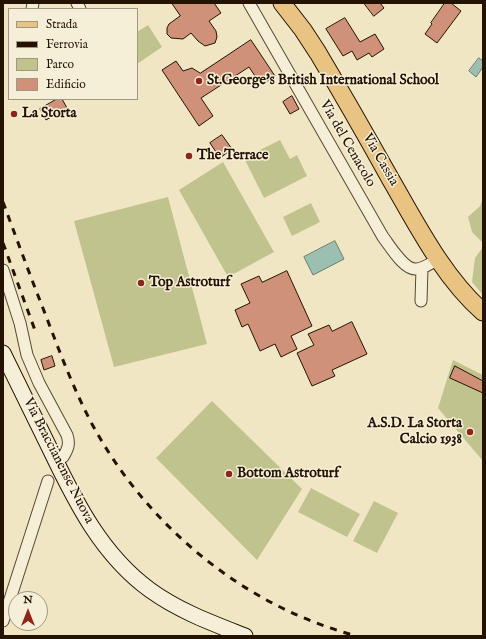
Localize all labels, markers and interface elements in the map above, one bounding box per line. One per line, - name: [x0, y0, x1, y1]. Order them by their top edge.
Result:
- legend: [8, 8, 138, 100]
- text: Strada: [46, 17, 77, 32]
- text: Ferrovia: [46, 37, 88, 52]
- text: Parco: [46, 57, 74, 72]
- place label: St.George's British International School: [207, 73, 439, 89]
- marker: St.George's British International School: [194, 76, 204, 86]
- text: Edificio: [46, 77, 86, 92]
- street label: Via del Cenacolo: [315, 98, 379, 190]
- place label: La Storta: [22, 106, 77, 122]
- marker: La Storta: [9, 109, 19, 119]
- street label: Via Cassia: [358, 131, 402, 189]
- place label: The Terrace: [197, 148, 268, 164]
- marker: The Terrace: [184, 151, 194, 161]
- place label: Top Astroturf: [149, 275, 230, 291]
- marker: Top Astroturf: [136, 278, 146, 288]
- street label: Via Braccianense Nuova: [19, 395, 97, 527]
- place label: A.S.D. La Storta Calcio 1938: [368, 416, 462, 448]
- marker: A.S.D. La Storta Calcio 1938: [465, 427, 475, 437]
- place label: Bottom Astroturf: [237, 466, 339, 482]
- marker: Bottom Astroturf: [224, 469, 234, 479]
- north arrow: [8, 591, 48, 631]
- text: N: [23, 593, 33, 607]

